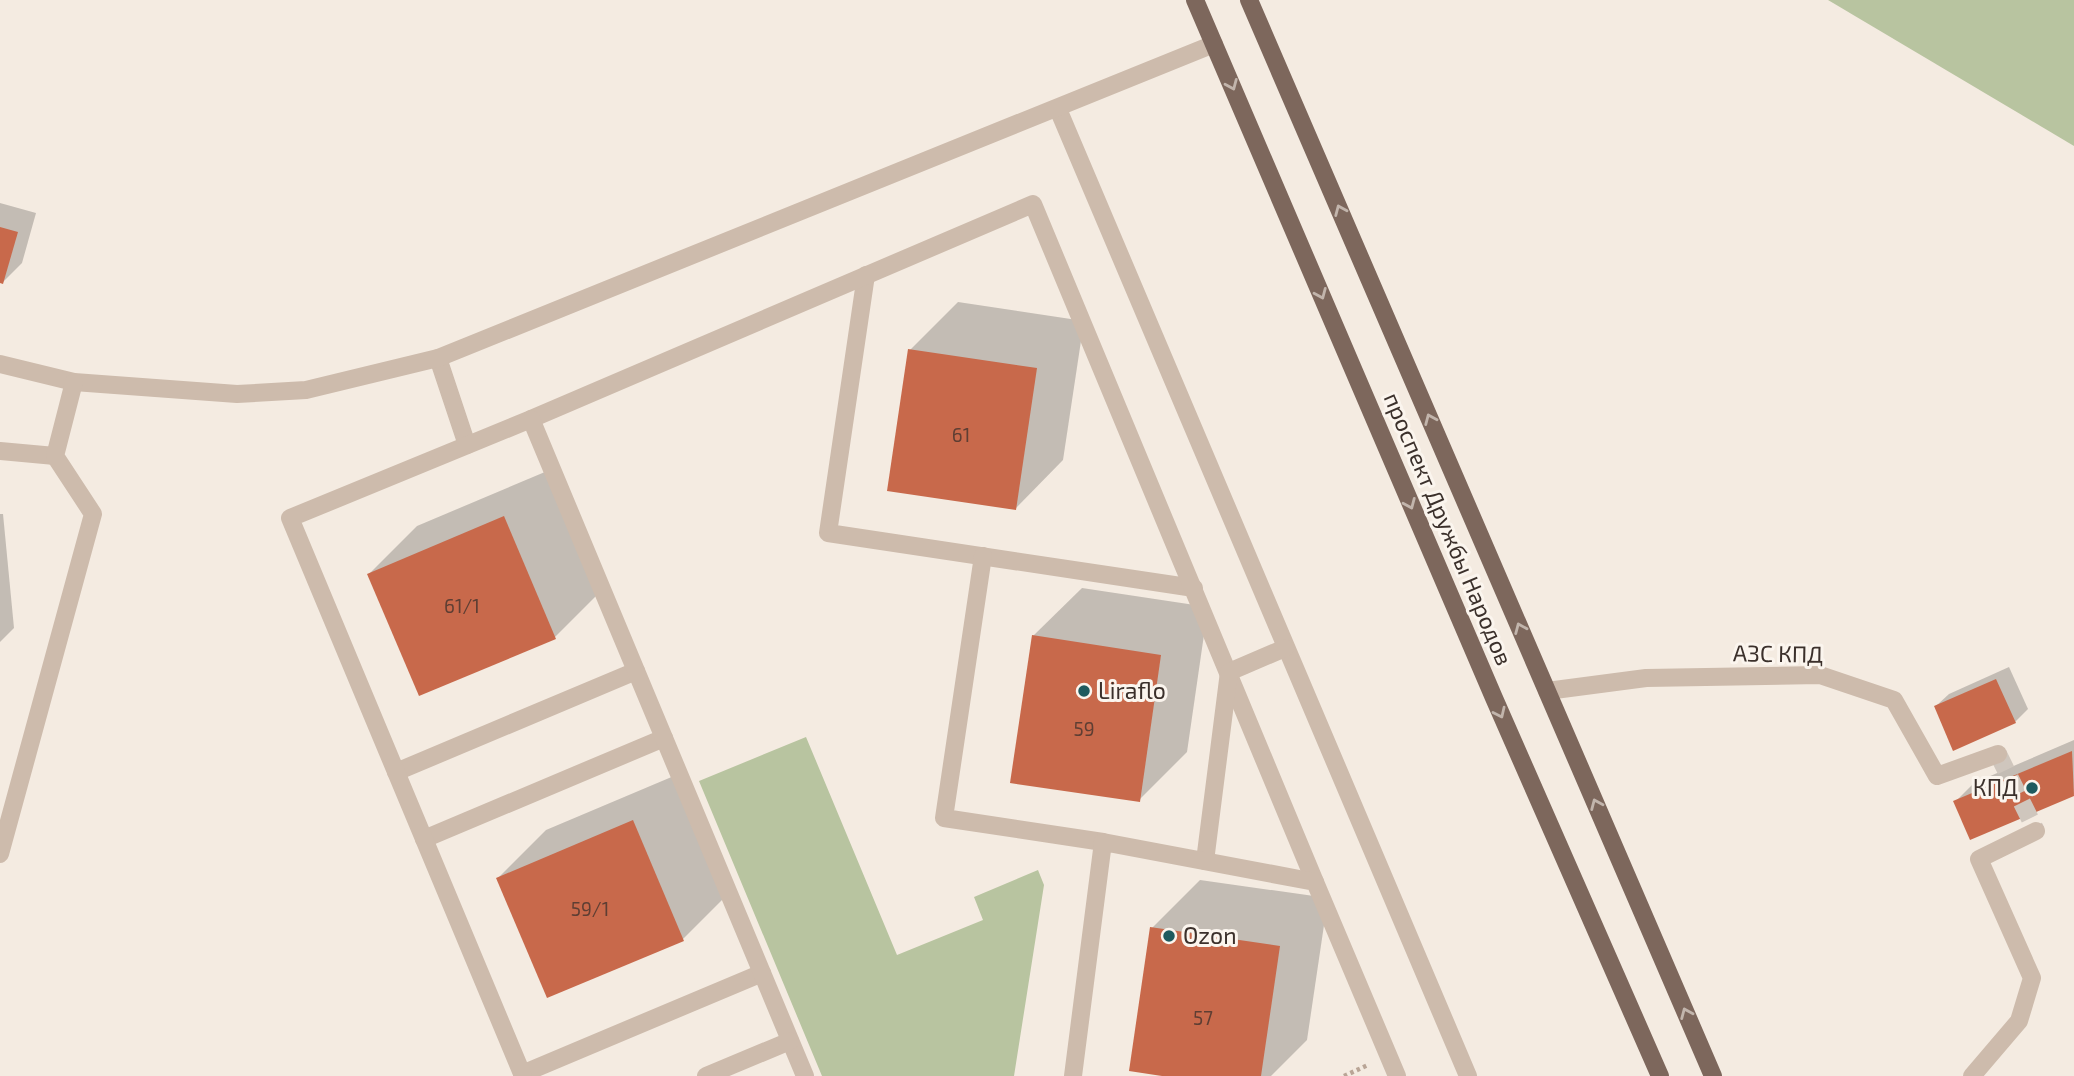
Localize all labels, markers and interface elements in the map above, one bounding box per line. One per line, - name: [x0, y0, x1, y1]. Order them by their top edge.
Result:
- one-way arrow: [1223, 79, 1237, 91]
- one-way arrow: [1334, 205, 1348, 218]
- one-way arrow: [1313, 287, 1327, 300]
- street label: проспект Дружбы Народов: [1378, 388, 1519, 670]
- one-way arrow: [1424, 414, 1438, 426]
- house number: 61: [952, 423, 970, 446]
- one-way arrow: [1402, 497, 1416, 509]
- house number: 61/1: [444, 594, 480, 617]
- one-way arrow: [1515, 623, 1529, 635]
- street label: АЗС КПД: [1733, 638, 1823, 668]
- place label: Liraflo: [1098, 676, 1166, 704]
- marker: Liraflo: [1076, 683, 1092, 699]
- one-way arrow: [1492, 706, 1506, 718]
- house number: 59: [1073, 717, 1095, 740]
- place label: КПД: [1973, 773, 2018, 801]
- marker: КПД: [2024, 780, 2040, 796]
- one-way arrow: [1590, 799, 1604, 812]
- house number: 59/1: [571, 897, 609, 920]
- place label: Ozon: [1183, 921, 1237, 949]
- marker: Ozon: [1161, 928, 1177, 944]
- house number: 57: [1193, 1006, 1213, 1029]
- one-way arrow: [1681, 1008, 1695, 1020]

